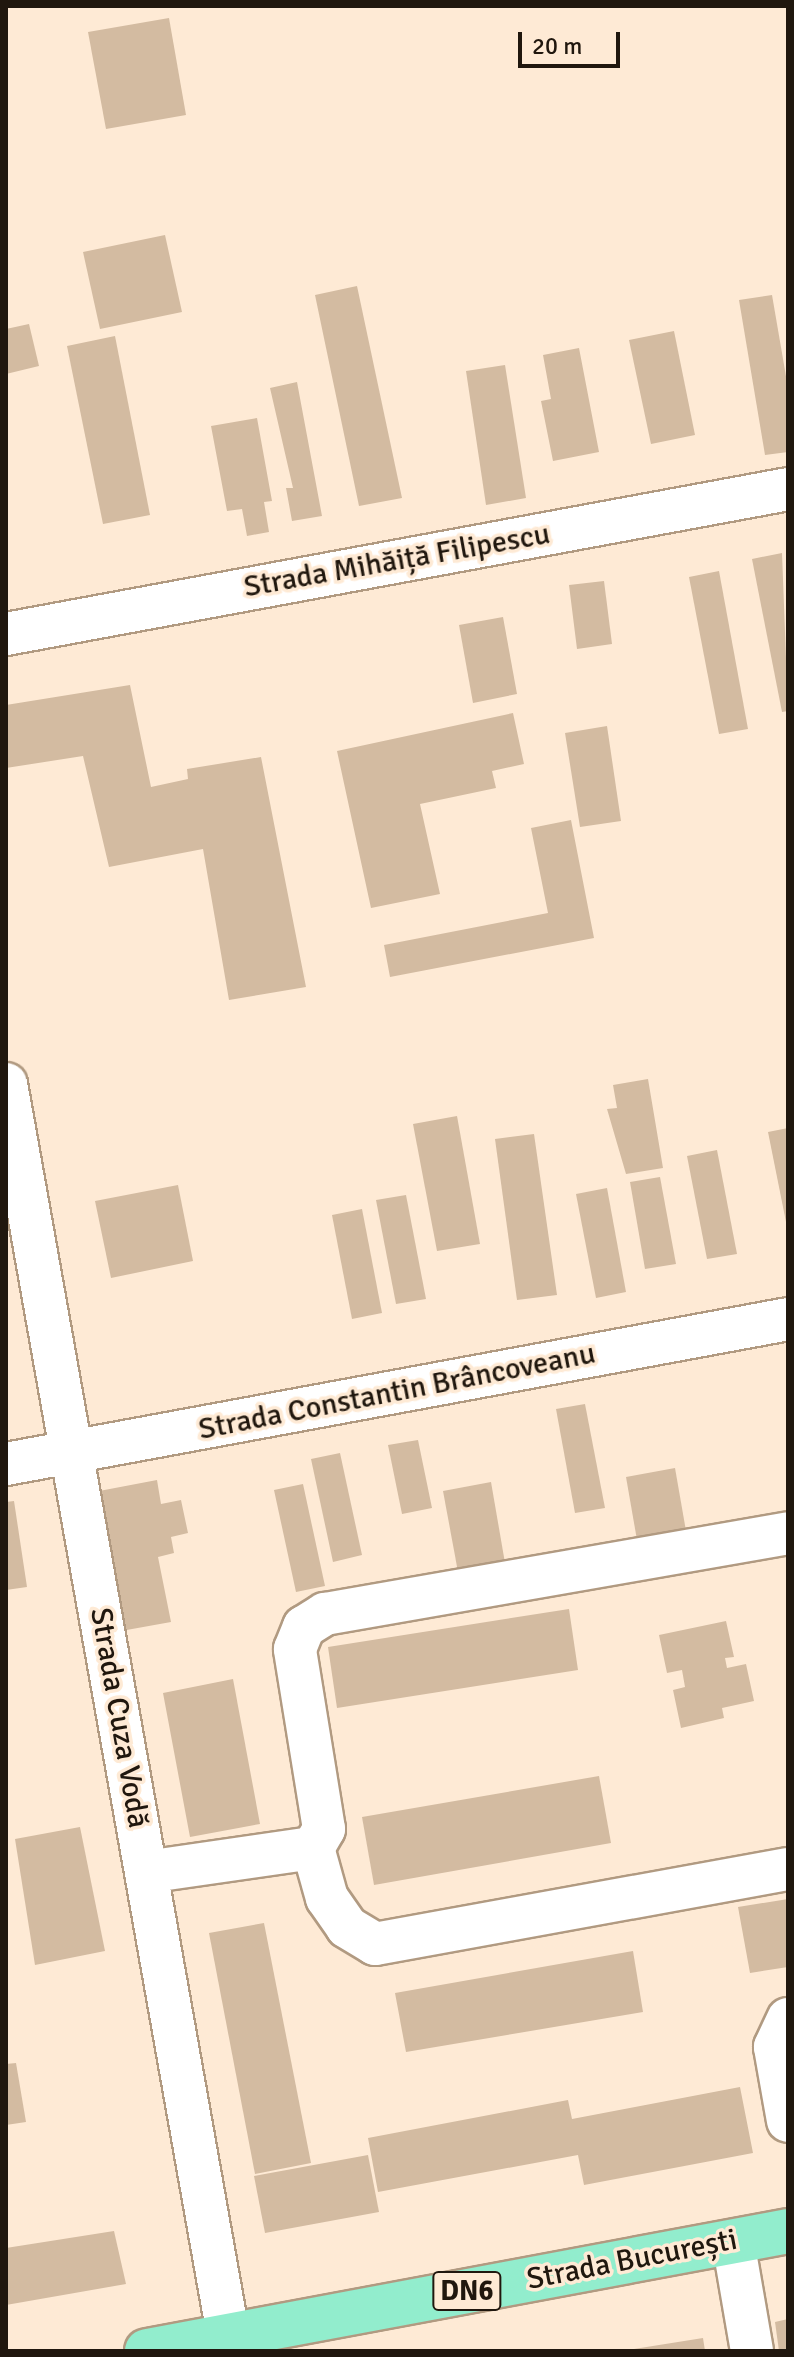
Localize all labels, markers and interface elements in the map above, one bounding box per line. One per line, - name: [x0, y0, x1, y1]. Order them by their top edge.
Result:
- scale bar: [522, 16, 624, 66]
- text: 20 m: [532, 31, 582, 61]
- street label: Strada Mihăiță Filipescu: [241, 516, 553, 606]
- street label: Strada Constantin Brâncoveanu: [196, 1336, 598, 1448]
- street label: Strada Cuza Vodă: [82, 1605, 156, 1831]
- street label: Strada București: [524, 2222, 740, 2298]
- road number: DN6: [431, 2267, 503, 2315]

